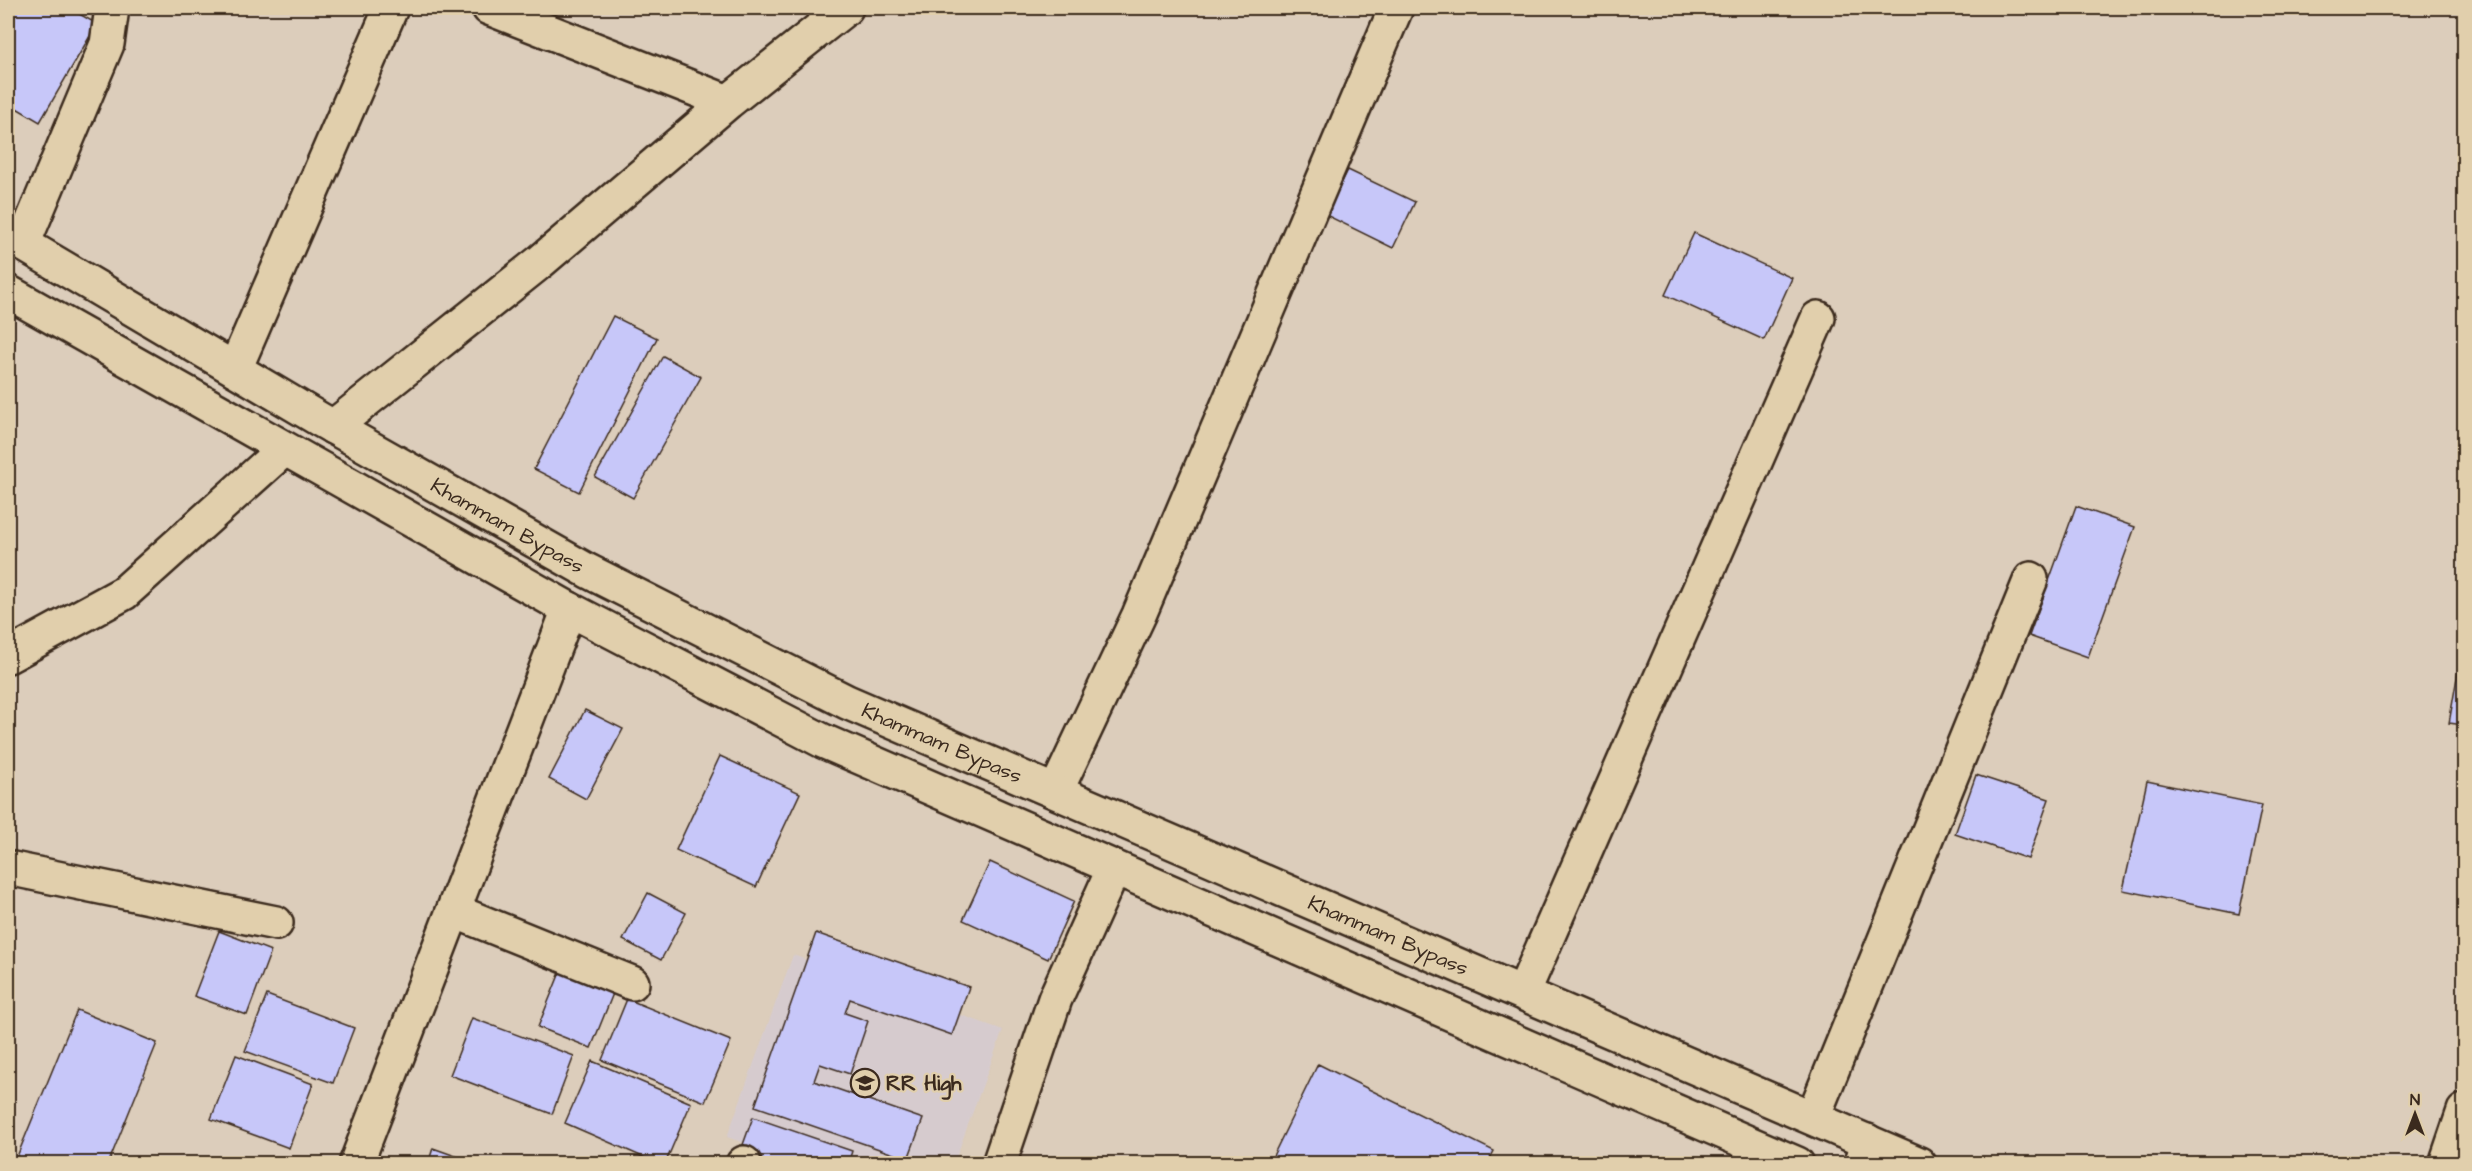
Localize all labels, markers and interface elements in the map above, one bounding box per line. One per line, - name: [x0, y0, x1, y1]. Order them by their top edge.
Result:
- street label: Khammam Bypass: [425, 471, 589, 581]
- street label: Khammam Bypass: [857, 696, 1026, 791]
- street label: Khammam Bypass: [1303, 888, 1473, 983]
- school or university icon: RR High: [849, 1067, 881, 1099]
- place label: RR High: [886, 1069, 962, 1100]
- north arrow: [2385, 1084, 2445, 1144]
- text: N: [2410, 1089, 2420, 1111]

